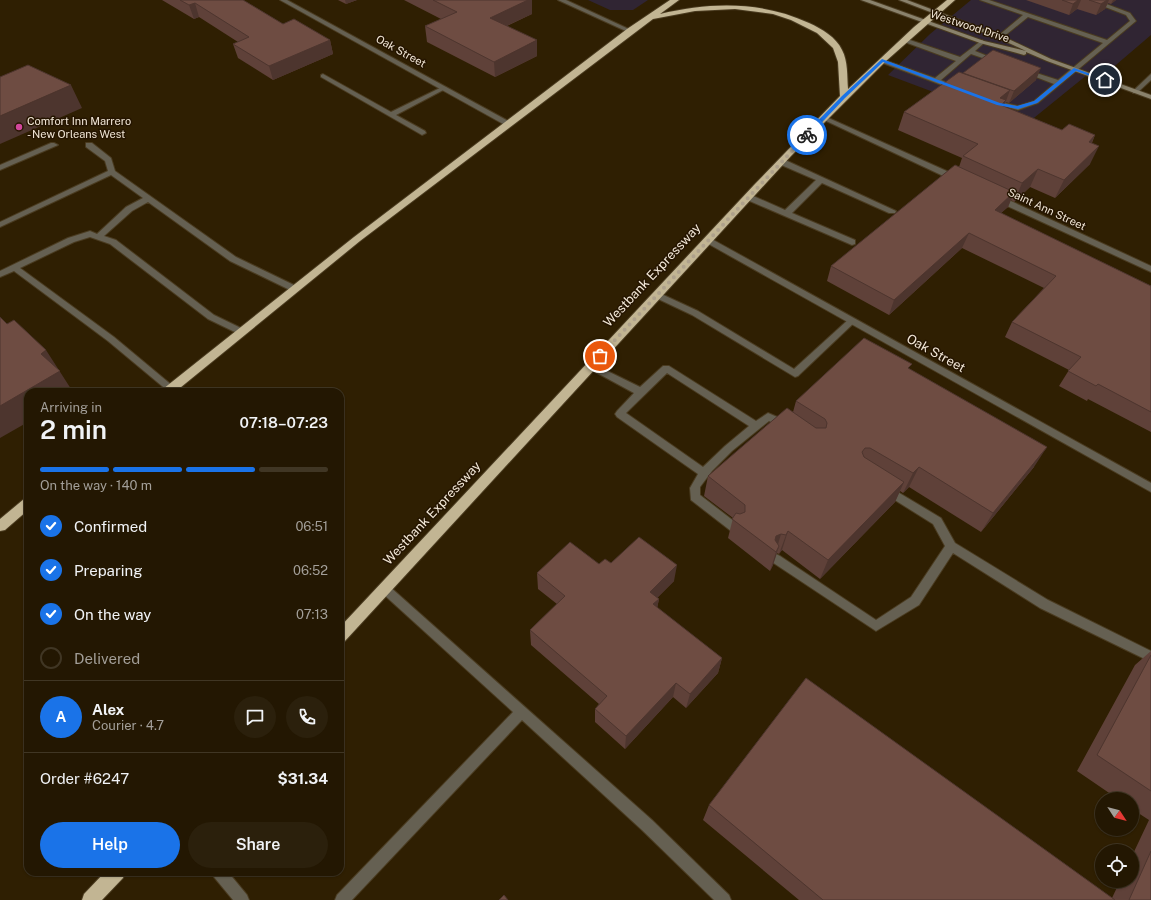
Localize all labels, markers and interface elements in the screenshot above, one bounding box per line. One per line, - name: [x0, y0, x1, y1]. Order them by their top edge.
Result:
- street label: Westwood Drive: [929, 8, 1011, 44]
- street label: Oak Street: [374, 32, 428, 70]
- pin: [1088, 63, 1122, 97]
- icon: home: [1094, 69, 1116, 91]
- place label: Comfort Inn Marrero - New Orleans West: [27, 115, 131, 140]
- courier: [787, 115, 827, 155]
- marker: Comfort Inn Marrero - New Orleans West: [14, 122, 24, 132]
- icon: bike: [796, 124, 818, 146]
- street label: Saint Ann Street: [1006, 186, 1088, 232]
- street label: Westbank Expressway: [600, 220, 704, 330]
- street label: Oak Street: [904, 331, 968, 375]
- pin: [583, 339, 617, 373]
- icon: bag: [589, 345, 611, 367]
- text: Arriving in: [40, 400, 102, 415]
- text: 2 min: [40, 414, 107, 445]
- text: 07:18–07:23: [240, 414, 328, 431]
- street label: Westbank Expressway: [380, 458, 484, 568]
- text: On the way · 140 m: [40, 478, 152, 493]
- icon: check: [40, 515, 62, 537]
- text: Confirmed: [74, 518, 147, 535]
- text: 06:51: [295, 519, 328, 534]
- icon: check: [40, 559, 62, 581]
- text: Preparing: [74, 562, 143, 579]
- text: 06:52: [293, 563, 328, 578]
- icon: check: [40, 603, 62, 625]
- text: On the way: [74, 606, 151, 623]
- text: 07:13: [296, 607, 328, 622]
- text: Delivered: [74, 650, 140, 667]
- button: chat: [234, 696, 276, 738]
- button: phone: [286, 696, 328, 738]
- text: Alex: [92, 701, 124, 718]
- text: A: [56, 708, 66, 725]
- text: Courier · 4.7: [92, 718, 164, 733]
- text: Order #6247: [40, 770, 129, 787]
- text: $31.34: [278, 770, 328, 787]
- north arrow: [1095, 792, 1139, 836]
- map controls: [1095, 792, 1139, 888]
- button: Help: [40, 822, 180, 868]
- button: Share: [188, 822, 328, 868]
- button: locate: [1095, 844, 1139, 888]

